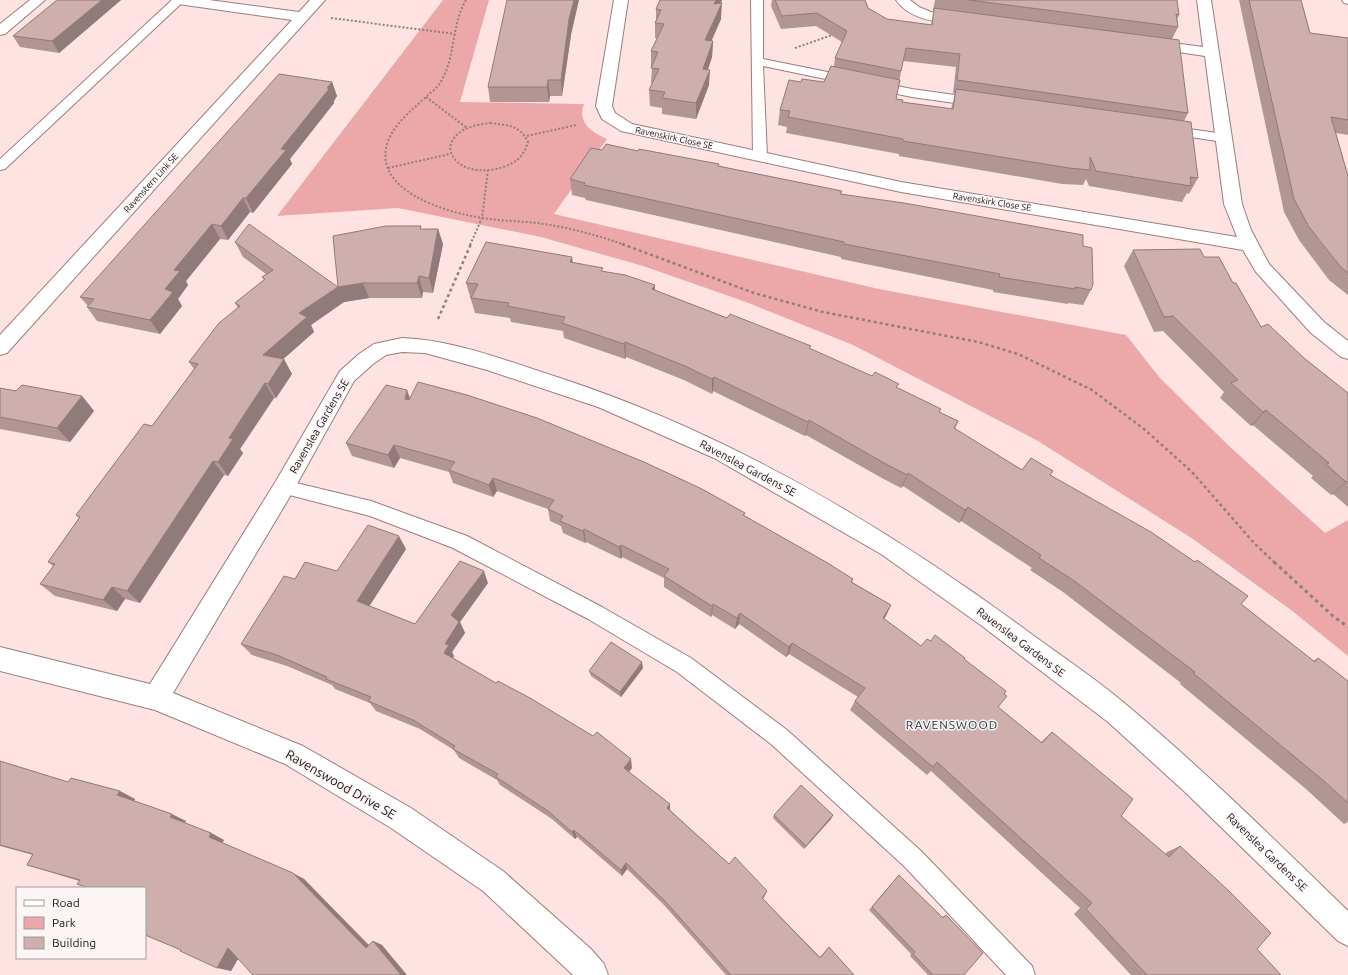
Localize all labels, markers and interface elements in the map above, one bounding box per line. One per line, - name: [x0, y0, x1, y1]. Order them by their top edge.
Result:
- street label: Ravenskirk Close SE: [634, 125, 714, 151]
- street label: Ravenstern Link SE: [122, 151, 180, 215]
- street label: Ravenskirk Close SE: [952, 191, 1032, 213]
- street label: Ravenslea Gardens SE: [287, 377, 351, 475]
- street label: Ravenslea Gardens SE: [698, 438, 798, 498]
- street label: Ravenslea Gardens SE: [975, 605, 1067, 679]
- district label: RAVENSWOOD: [906, 718, 998, 731]
- street label: Ravenswood Drive SE: [283, 747, 399, 821]
- street label: Ravenslea Gardens SE: [1224, 810, 1310, 894]
- legend: [16, 887, 146, 959]
- text: Road: [52, 896, 80, 909]
- text: Park: [52, 916, 76, 929]
- text: Building: [52, 936, 96, 949]

